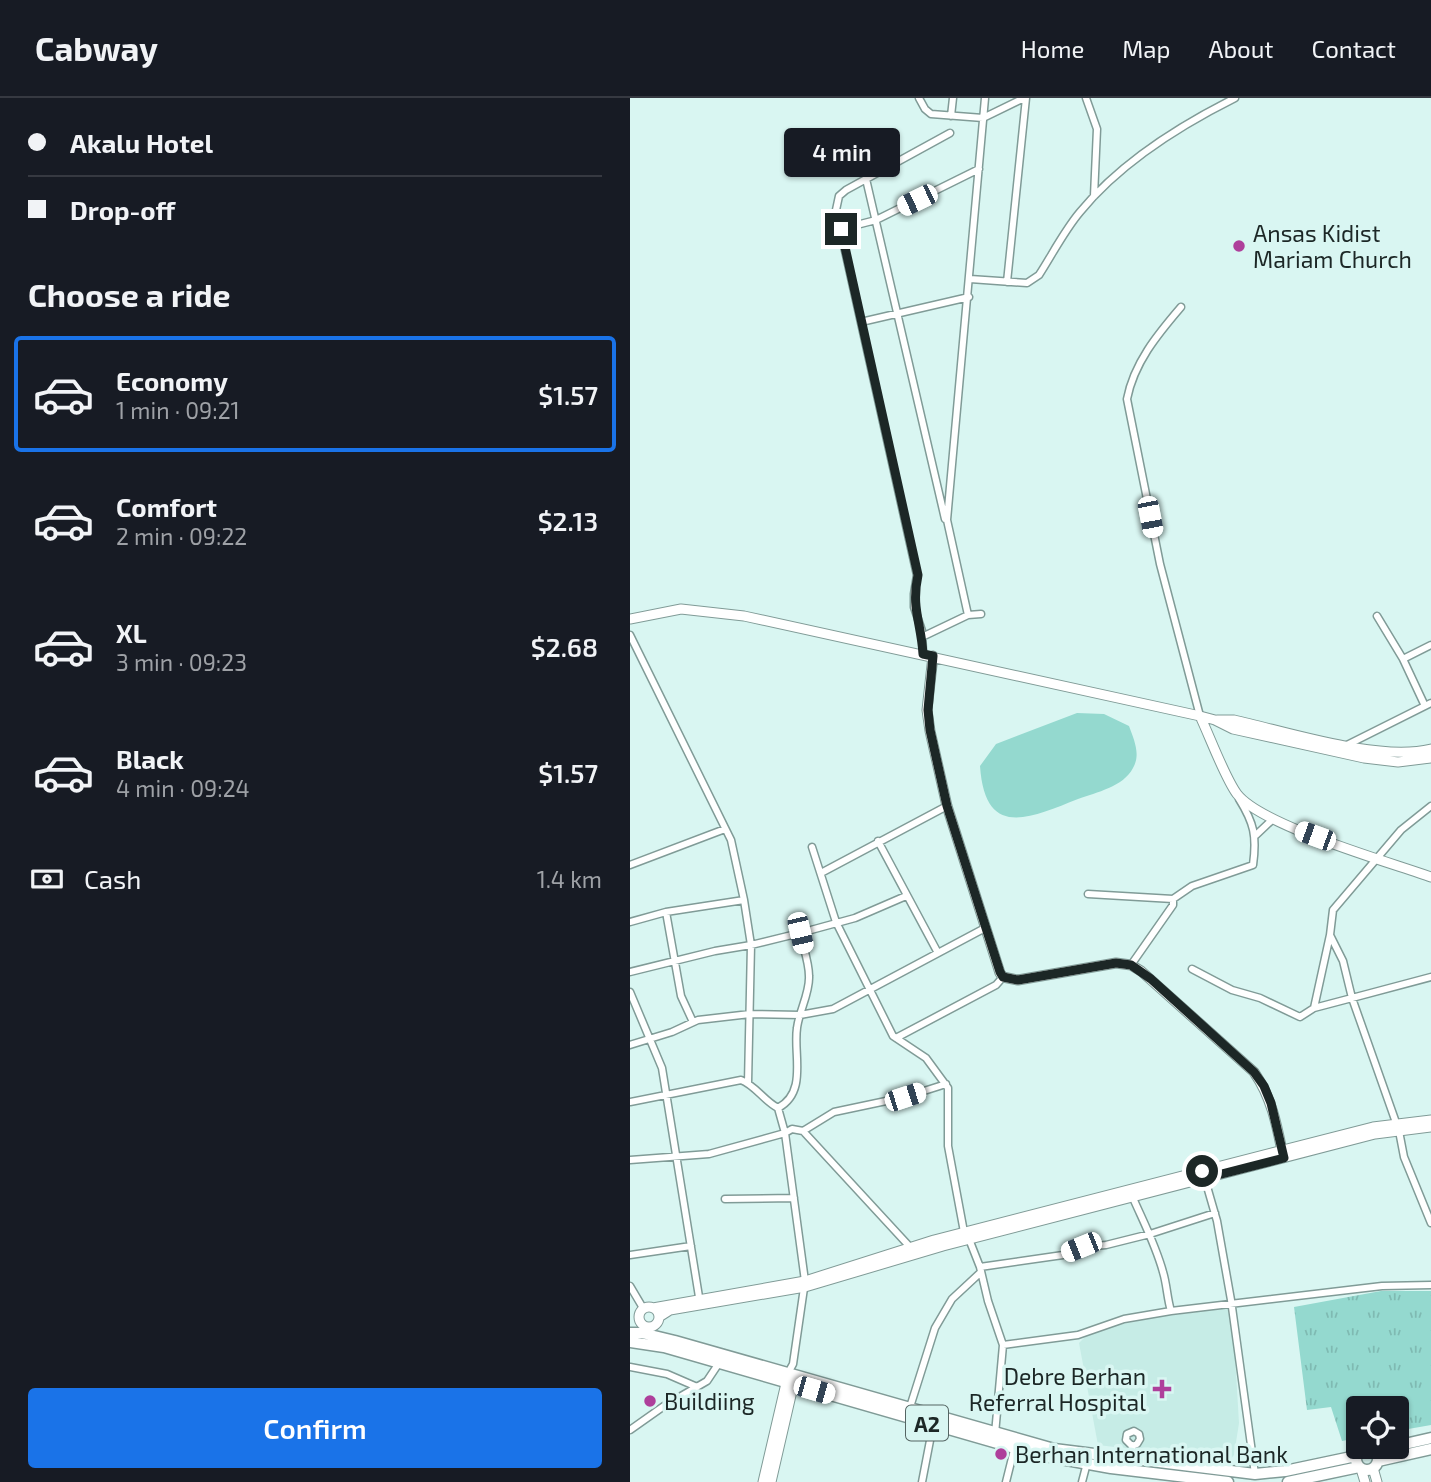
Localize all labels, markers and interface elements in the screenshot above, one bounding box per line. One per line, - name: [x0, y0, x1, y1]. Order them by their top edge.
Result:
- text: Cabway: [35, 28, 158, 68]
- text: Home: [1021, 34, 1084, 63]
- text: Map: [1122, 34, 1170, 63]
- text: About: [1208, 34, 1274, 63]
- text: Contact: [1312, 34, 1396, 63]
- text: Akalu Hotel: [70, 127, 213, 158]
- callout: 4 min: [783, 128, 899, 176]
- text: 4 min: [812, 138, 872, 166]
- car: [894, 181, 941, 219]
- text: Drop-off: [70, 194, 175, 225]
- route end: [825, 213, 857, 245]
- place label: Ansas Kidist Mariam Church: [1253, 219, 1412, 273]
- marker: Ansas Kidist Mariam Church: [1231, 238, 1247, 254]
- text: Choose a ride: [28, 275, 231, 313]
- icon: car: [32, 363, 95, 426]
- text: Economy: [116, 365, 228, 396]
- text: $1.57: [538, 379, 598, 410]
- text: 1 min · 09:21: [116, 396, 240, 424]
- icon: car: [32, 489, 95, 552]
- text: Comfort: [116, 491, 217, 522]
- car: [1136, 494, 1165, 540]
- text: $2.13: [538, 505, 598, 536]
- text: 2 min · 09:22: [116, 522, 247, 550]
- icon: car: [32, 615, 95, 678]
- text: XL: [116, 617, 147, 648]
- text: $2.68: [531, 631, 598, 662]
- text: 3 min · 09:23: [116, 648, 247, 676]
- icon: car: [32, 741, 95, 804]
- text: Black: [116, 743, 184, 774]
- text: $1.57: [538, 757, 598, 788]
- text: 4 min · 09:24: [116, 774, 250, 802]
- car: [1292, 819, 1339, 853]
- icon: cash: [28, 860, 66, 898]
- text: Cash: [84, 863, 141, 894]
- text: 1.4 km: [537, 865, 602, 893]
- car: [786, 910, 815, 956]
- car: [882, 1081, 929, 1113]
- route start: [1186, 1155, 1218, 1187]
- car: [1058, 1229, 1105, 1265]
- place label: Debre Berhan Referral Hospital: [969, 1362, 1146, 1416]
- car: [791, 1374, 838, 1406]
- marker: Debre Berhan Referral Hospital: [1152, 1379, 1172, 1399]
- place label: Buildiing: [664, 1387, 755, 1415]
- button: Confirm: [28, 1388, 602, 1468]
- marker: Buildiing: [642, 1393, 658, 1409]
- map controls: [1346, 1396, 1409, 1459]
- button: locate: [1346, 1396, 1409, 1459]
- road number: A2: [906, 1406, 948, 1440]
- place label: Berhan International Bank: [1015, 1440, 1288, 1468]
- marker: Berhan International Bank: [993, 1446, 1009, 1462]

